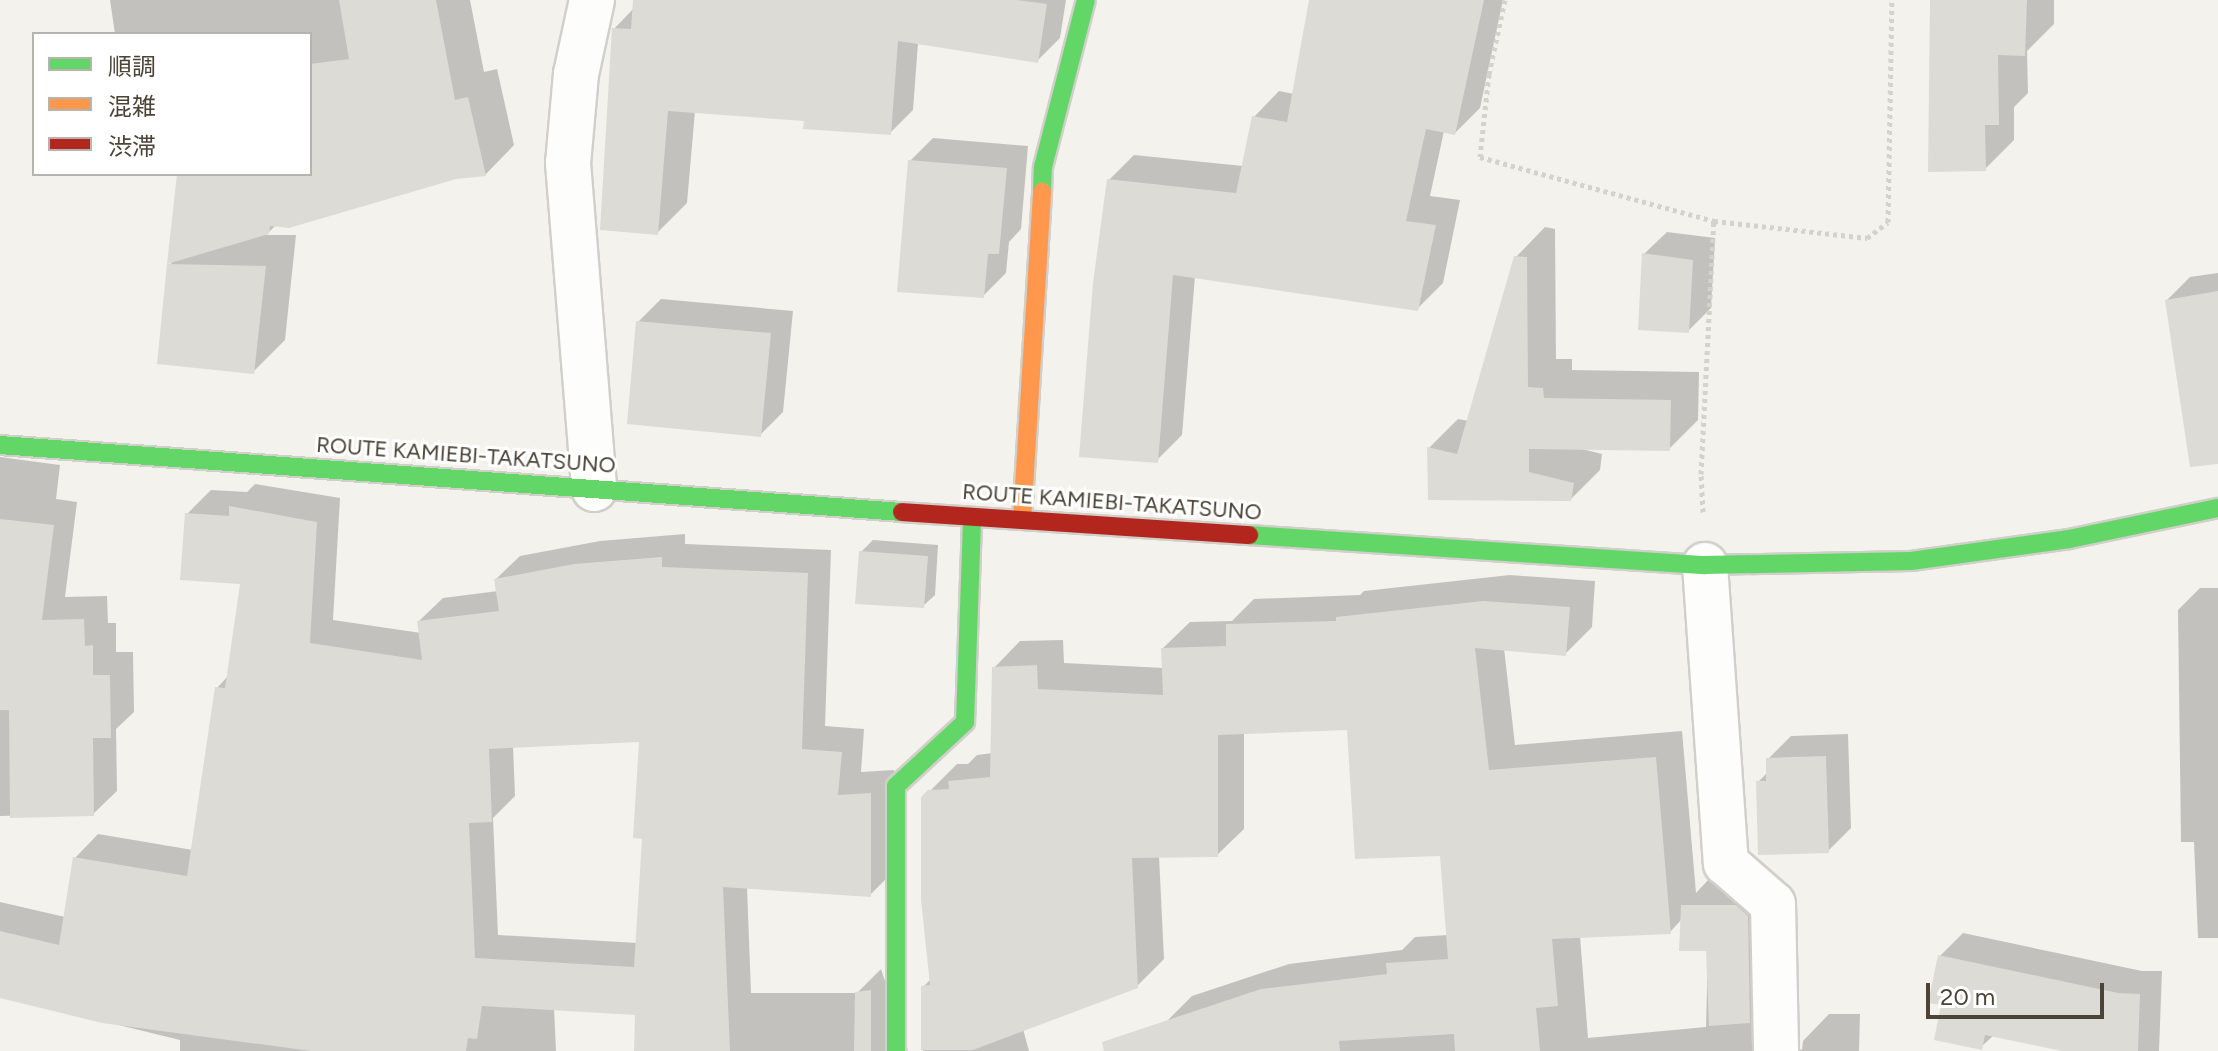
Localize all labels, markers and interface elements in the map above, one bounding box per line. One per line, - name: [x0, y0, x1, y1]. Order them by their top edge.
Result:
- legend: [32, 32, 312, 176]
- text: 順調: [108, 52, 156, 81]
- text: 混雑: [108, 92, 156, 121]
- text: 渋滞: [108, 132, 156, 161]
- street label: ROUTE KAMIEBI-TAKATSUNO: [315, 431, 617, 479]
- street label: ROUTE KAMIEBI-TAKATSUNO: [961, 478, 1263, 526]
- scale bar: [1930, 967, 2108, 1017]
- text: 20 m: [1940, 982, 1995, 1011]

